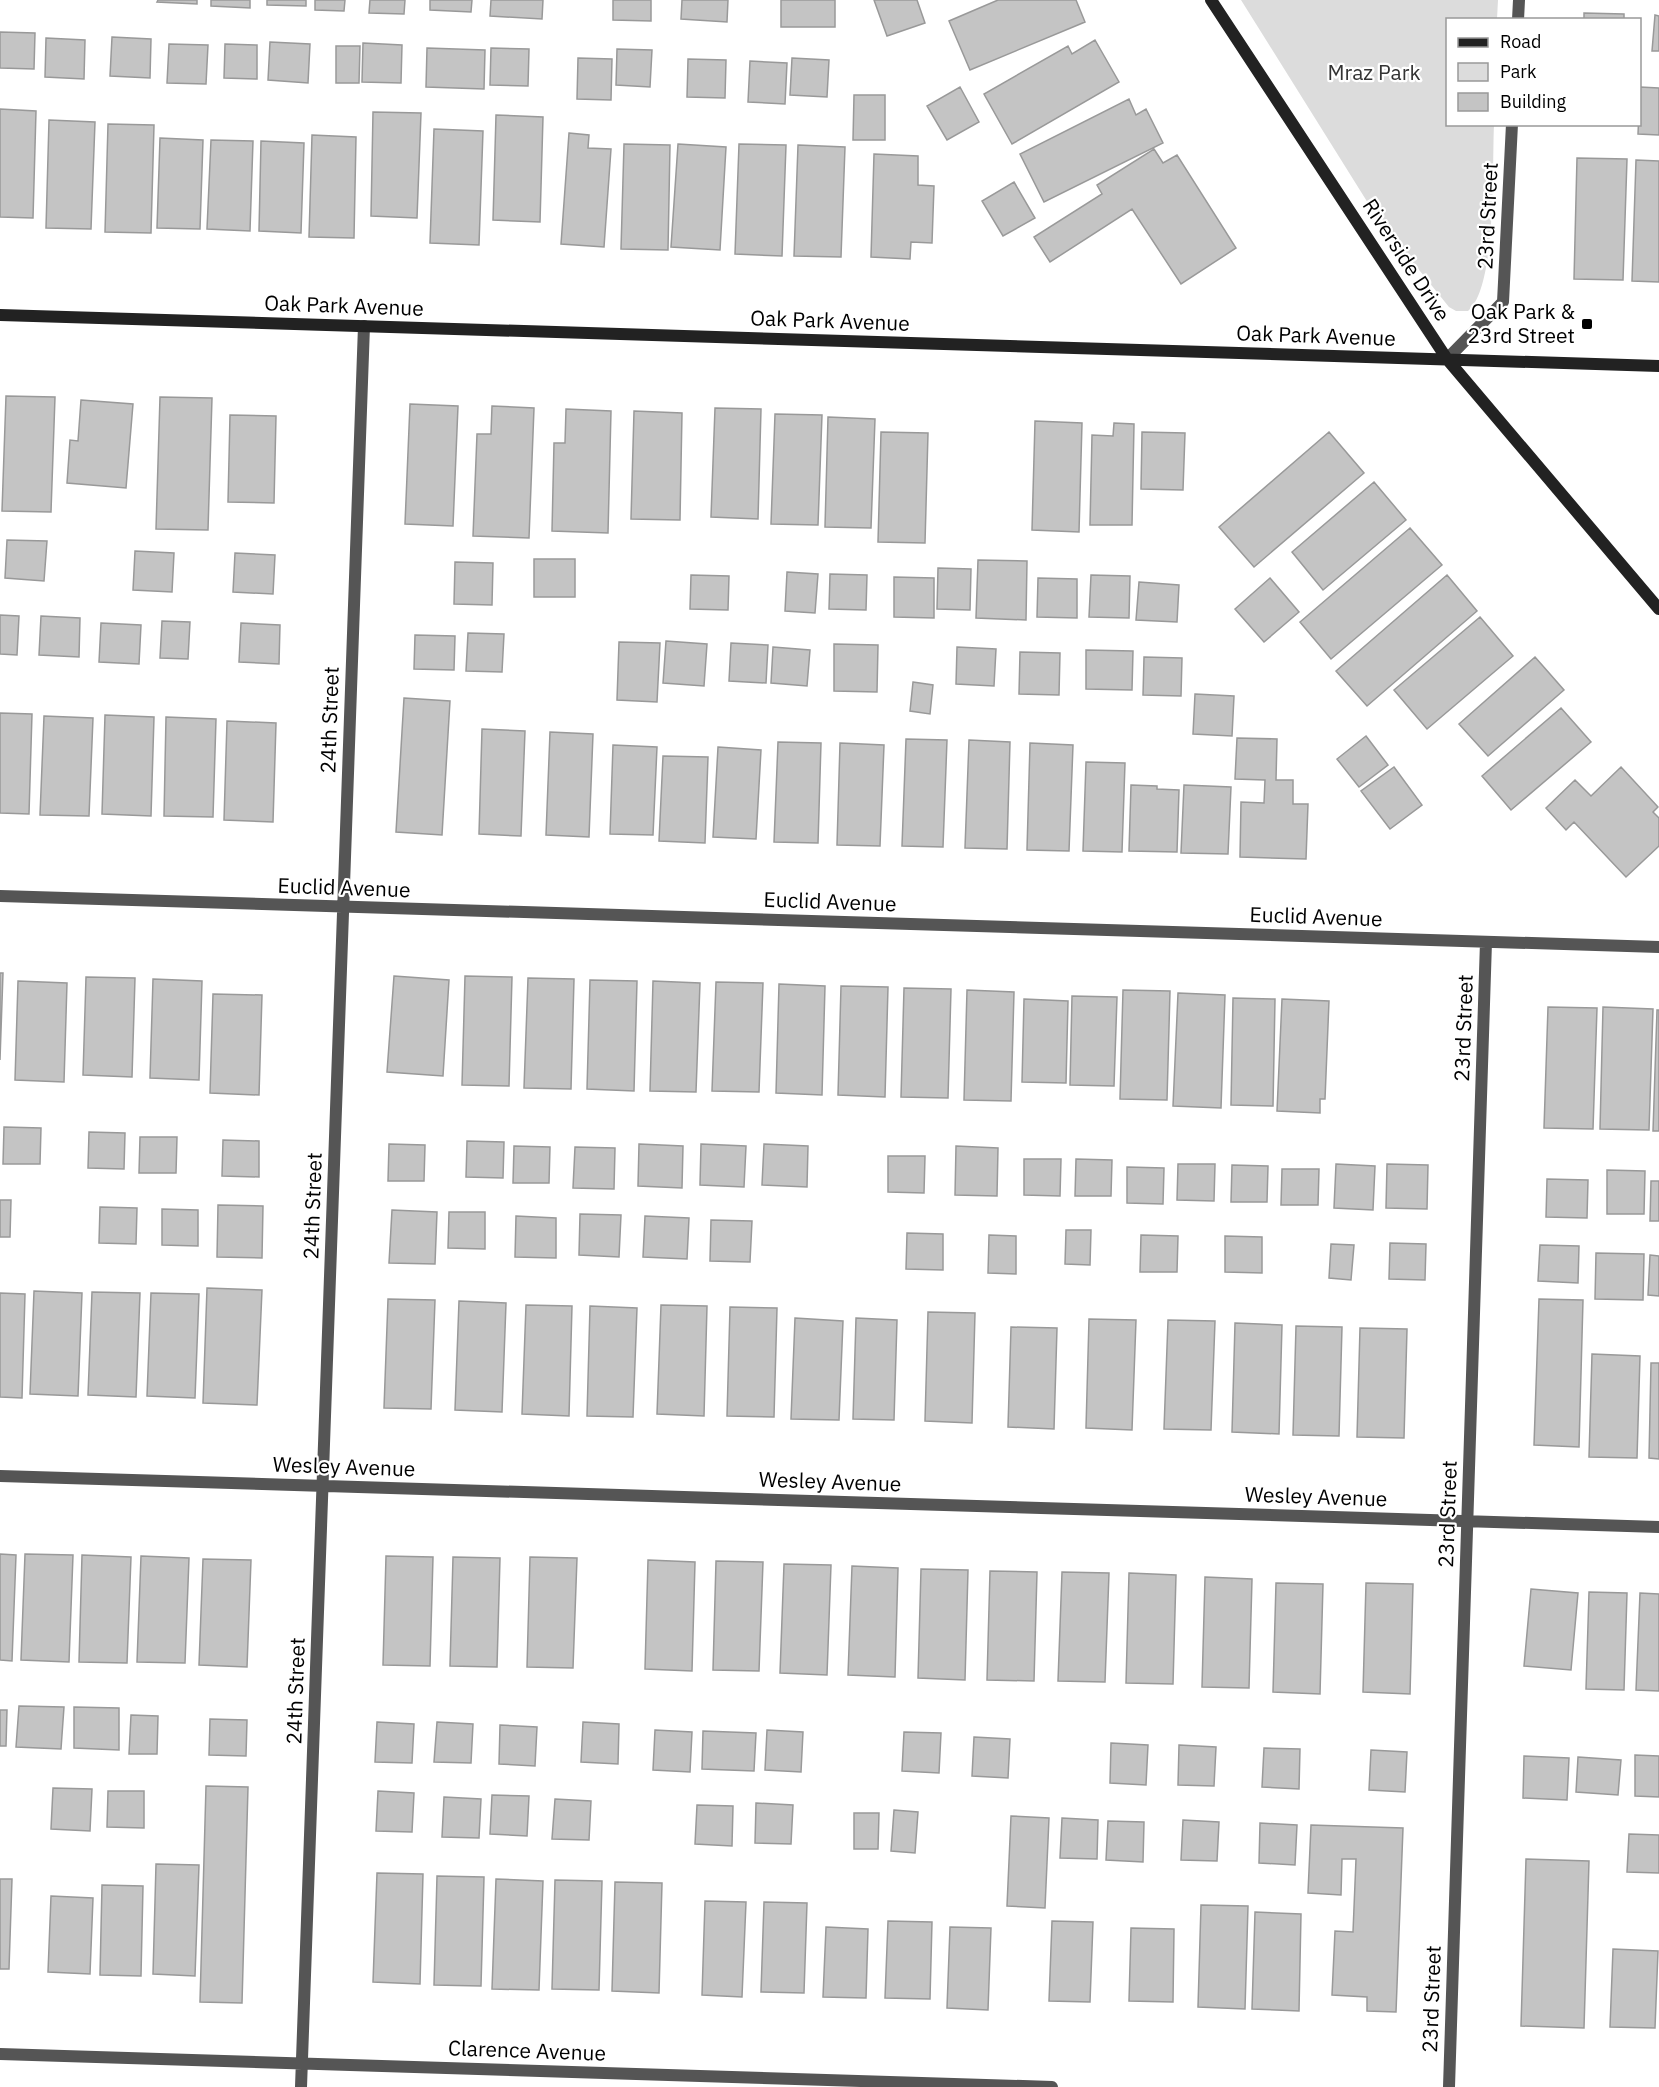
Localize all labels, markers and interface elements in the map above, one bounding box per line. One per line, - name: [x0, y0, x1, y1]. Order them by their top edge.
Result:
- legend: [1446, 18, 1641, 126]
- text: Road: [1500, 30, 1541, 53]
- park label: Mraz Park: [1327, 58, 1421, 86]
- text: Park: [1500, 60, 1537, 83]
- text: Building: [1500, 90, 1567, 113]
- street label: 23rd Street: [1470, 162, 1504, 270]
- street label: Riverside Drive: [1357, 193, 1457, 326]
- street label: Oak Park Avenue: [264, 288, 424, 322]
- place label: Oak Park & 23rd Street: [1467, 297, 1575, 349]
- street label: Oak Park Avenue: [750, 303, 910, 337]
- marker: Oak Park & 23rd Street: [1580, 317, 1594, 331]
- street label: Oak Park Avenue: [1236, 318, 1396, 352]
- street label: 24th Street: [313, 666, 345, 774]
- street label: Euclid Avenue: [277, 871, 411, 903]
- street label: Euclid Avenue: [763, 885, 897, 917]
- street label: Euclid Avenue: [1249, 900, 1383, 932]
- street label: 23rd Street: [1447, 974, 1479, 1082]
- street label: 24th Street: [296, 1152, 328, 1260]
- street label: Wesley Avenue: [272, 1450, 416, 1482]
- street label: 23rd Street: [1431, 1460, 1463, 1568]
- street label: Wesley Avenue: [758, 1465, 902, 1497]
- street label: Wesley Avenue: [1244, 1480, 1388, 1512]
- street label: 24th Street: [279, 1637, 311, 1745]
- street label: 23rd Street: [1415, 1945, 1447, 2053]
- street label: Clarence Avenue: [448, 2033, 607, 2067]

